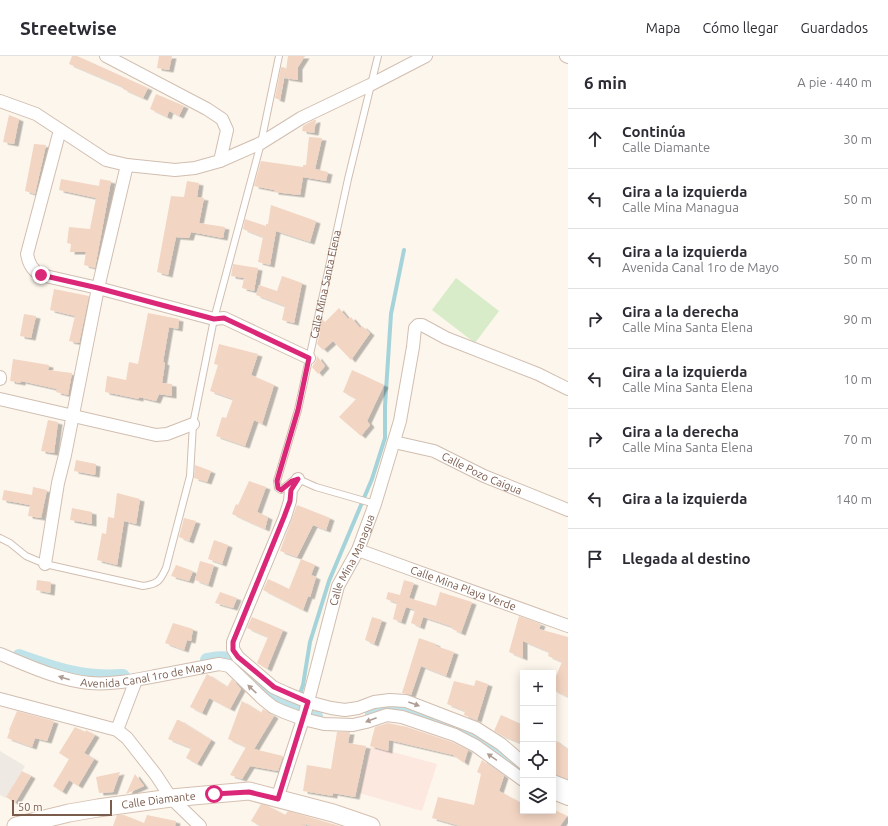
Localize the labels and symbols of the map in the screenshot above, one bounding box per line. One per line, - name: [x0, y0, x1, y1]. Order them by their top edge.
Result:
- street label: Calle Mina Santa Elena: [308, 229, 343, 340]
- route end: [32, 266, 50, 284]
- street label: Calle Pozo Caigua: [440, 450, 524, 497]
- street label: Calle Mina Managua: [327, 513, 377, 607]
- street label: Calle Mina Playa Verde: [409, 563, 518, 613]
- street label: Avenida Canal 1ro de Mayo: [80, 659, 213, 689]
- one-way arrow: [57, 674, 69, 680]
- one-way arrow: [247, 684, 257, 693]
- one-way arrow: [409, 702, 421, 708]
- one-way arrow: [365, 717, 377, 723]
- one-way arrow: [486, 753, 497, 761]
- route start: [205, 785, 223, 803]
- street label: Calle Diamante: [121, 790, 196, 811]
- scale bar: [12, 798, 112, 817]

